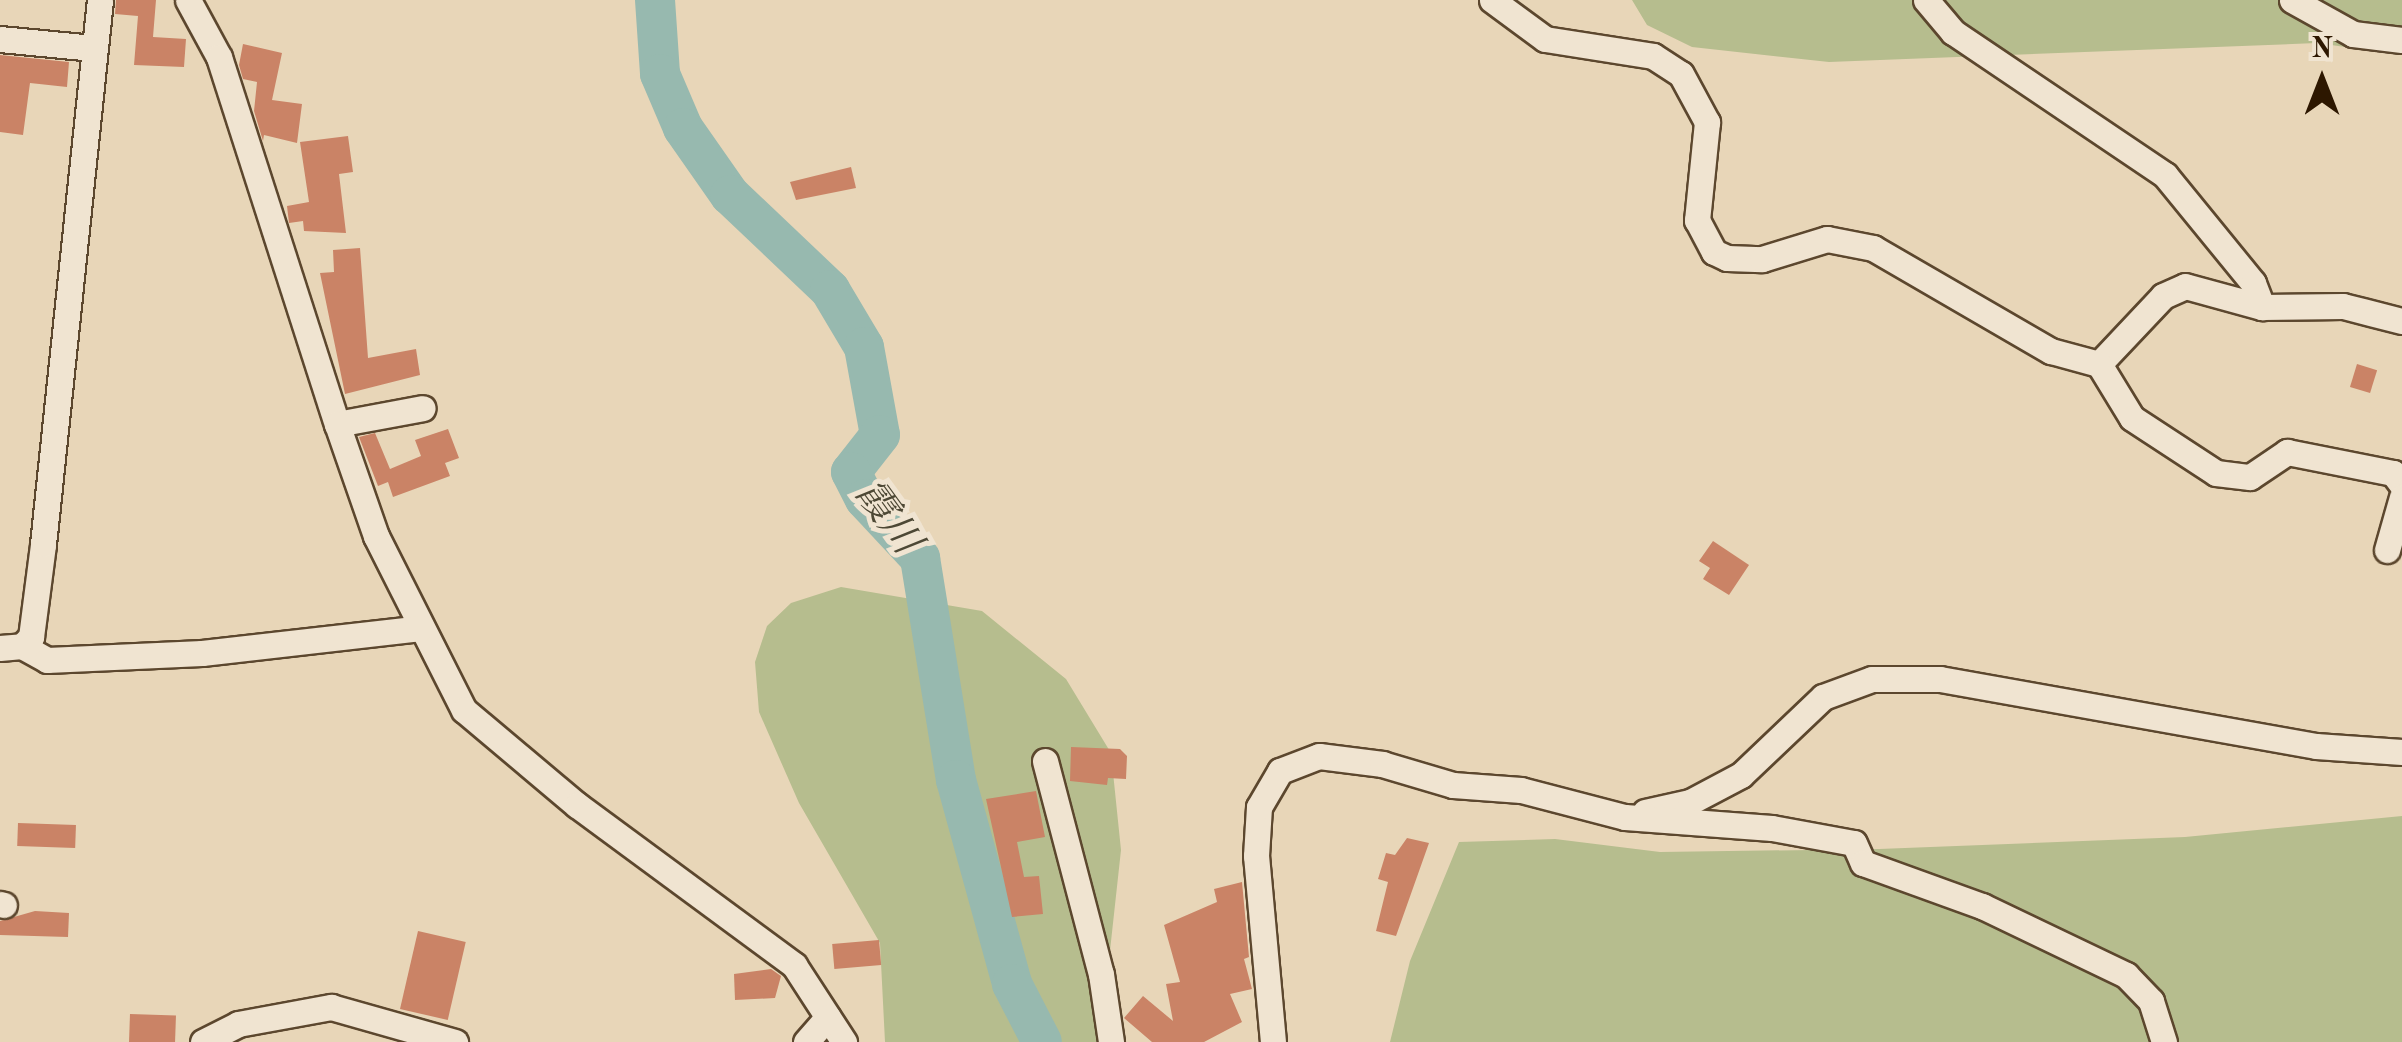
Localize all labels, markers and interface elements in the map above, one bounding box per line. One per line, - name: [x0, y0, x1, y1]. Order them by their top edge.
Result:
- north arrow: [2272, 30, 2372, 130]
- text: N: [2311, 36, 2333, 64]
- water label: 霞川: [843, 472, 929, 564]

